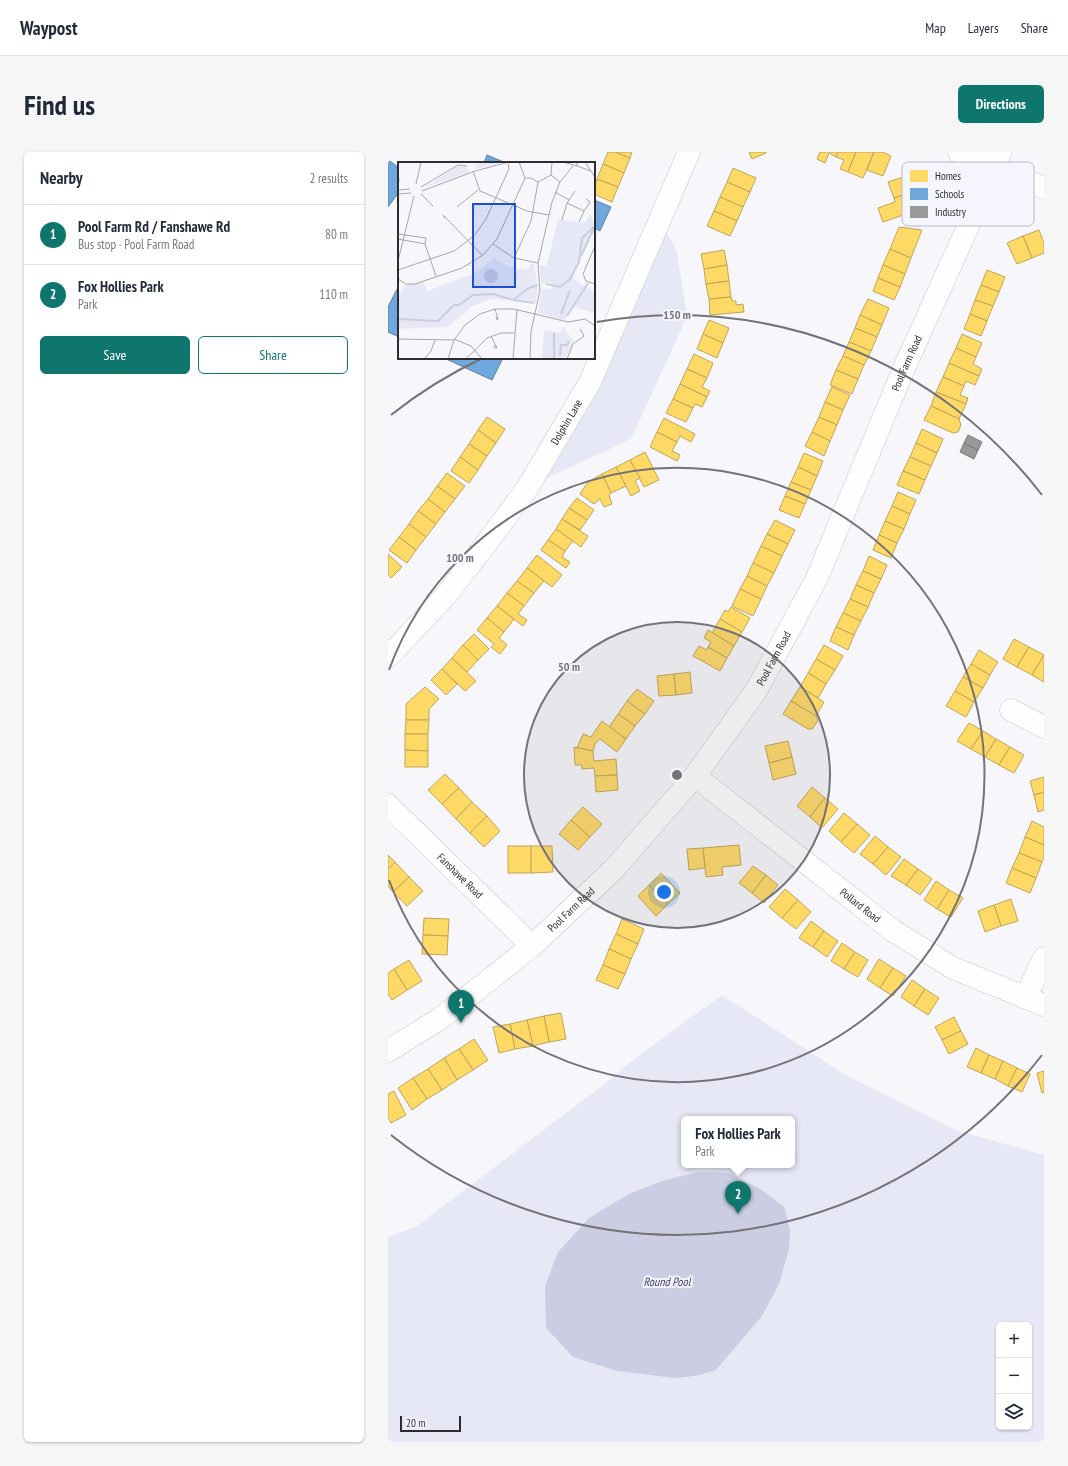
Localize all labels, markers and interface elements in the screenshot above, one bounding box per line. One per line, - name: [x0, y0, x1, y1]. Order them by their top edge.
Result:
- text: Waypost: [20, 16, 77, 40]
- text: Map: [925, 19, 946, 37]
- text: Layers: [968, 19, 999, 37]
- text: Share: [1021, 19, 1048, 37]
- button: Directions: [958, 85, 1044, 123]
- text: Find us: [24, 86, 95, 123]
- inset map: [398, 162, 595, 359]
- legend: [902, 162, 1034, 226]
- text: Nearby: [40, 167, 83, 189]
- text: Homes: [935, 169, 961, 183]
- text: 2 results: [309, 170, 348, 187]
- text: Schools: [935, 187, 965, 201]
- text: Industry: [935, 205, 967, 219]
- text: Pool Farm Rd / Fanshawe Rd: [78, 217, 230, 236]
- text: 1: [50, 226, 56, 243]
- text: 80 m: [325, 226, 348, 243]
- text: Bus stop · Pool Farm Road: [78, 236, 194, 253]
- text: Fox Hollies Park: [78, 277, 164, 296]
- text: 2: [50, 286, 56, 303]
- text: 110 m: [319, 286, 348, 303]
- text: Park: [78, 296, 97, 313]
- text: 150 m: [663, 307, 691, 322]
- street label: Pool Farm Road: [888, 333, 925, 393]
- button: Save: [40, 336, 190, 374]
- button: Share: [198, 336, 348, 374]
- street label: Dolphin Lane: [547, 396, 585, 447]
- text: 100 m: [446, 550, 474, 565]
- street label: Pool Farm Road: [753, 629, 794, 688]
- text: 50 m: [558, 659, 580, 674]
- centre of rings: [670, 768, 684, 782]
- street label: Fanshawe Road: [434, 850, 486, 901]
- your location: [654, 882, 674, 902]
- street label: Pool Farm Road: [545, 884, 598, 935]
- street label: Pollard Road: [837, 885, 884, 926]
- pin: 1: [448, 990, 474, 1023]
- popup: [681, 1116, 795, 1168]
- text: Fox Hollies Park: [695, 1124, 781, 1143]
- text: Park: [695, 1143, 715, 1160]
- pin: 2: [725, 1181, 751, 1214]
- water label: Round Pool: [644, 1274, 692, 1289]
- map controls: [996, 1322, 1032, 1430]
- button: +: [996, 1322, 1032, 1358]
- button: −: [996, 1358, 1032, 1394]
- button: layers: [996, 1394, 1032, 1430]
- scale bar: [400, 1414, 461, 1433]
- text: 20 m: [406, 1416, 425, 1430]

